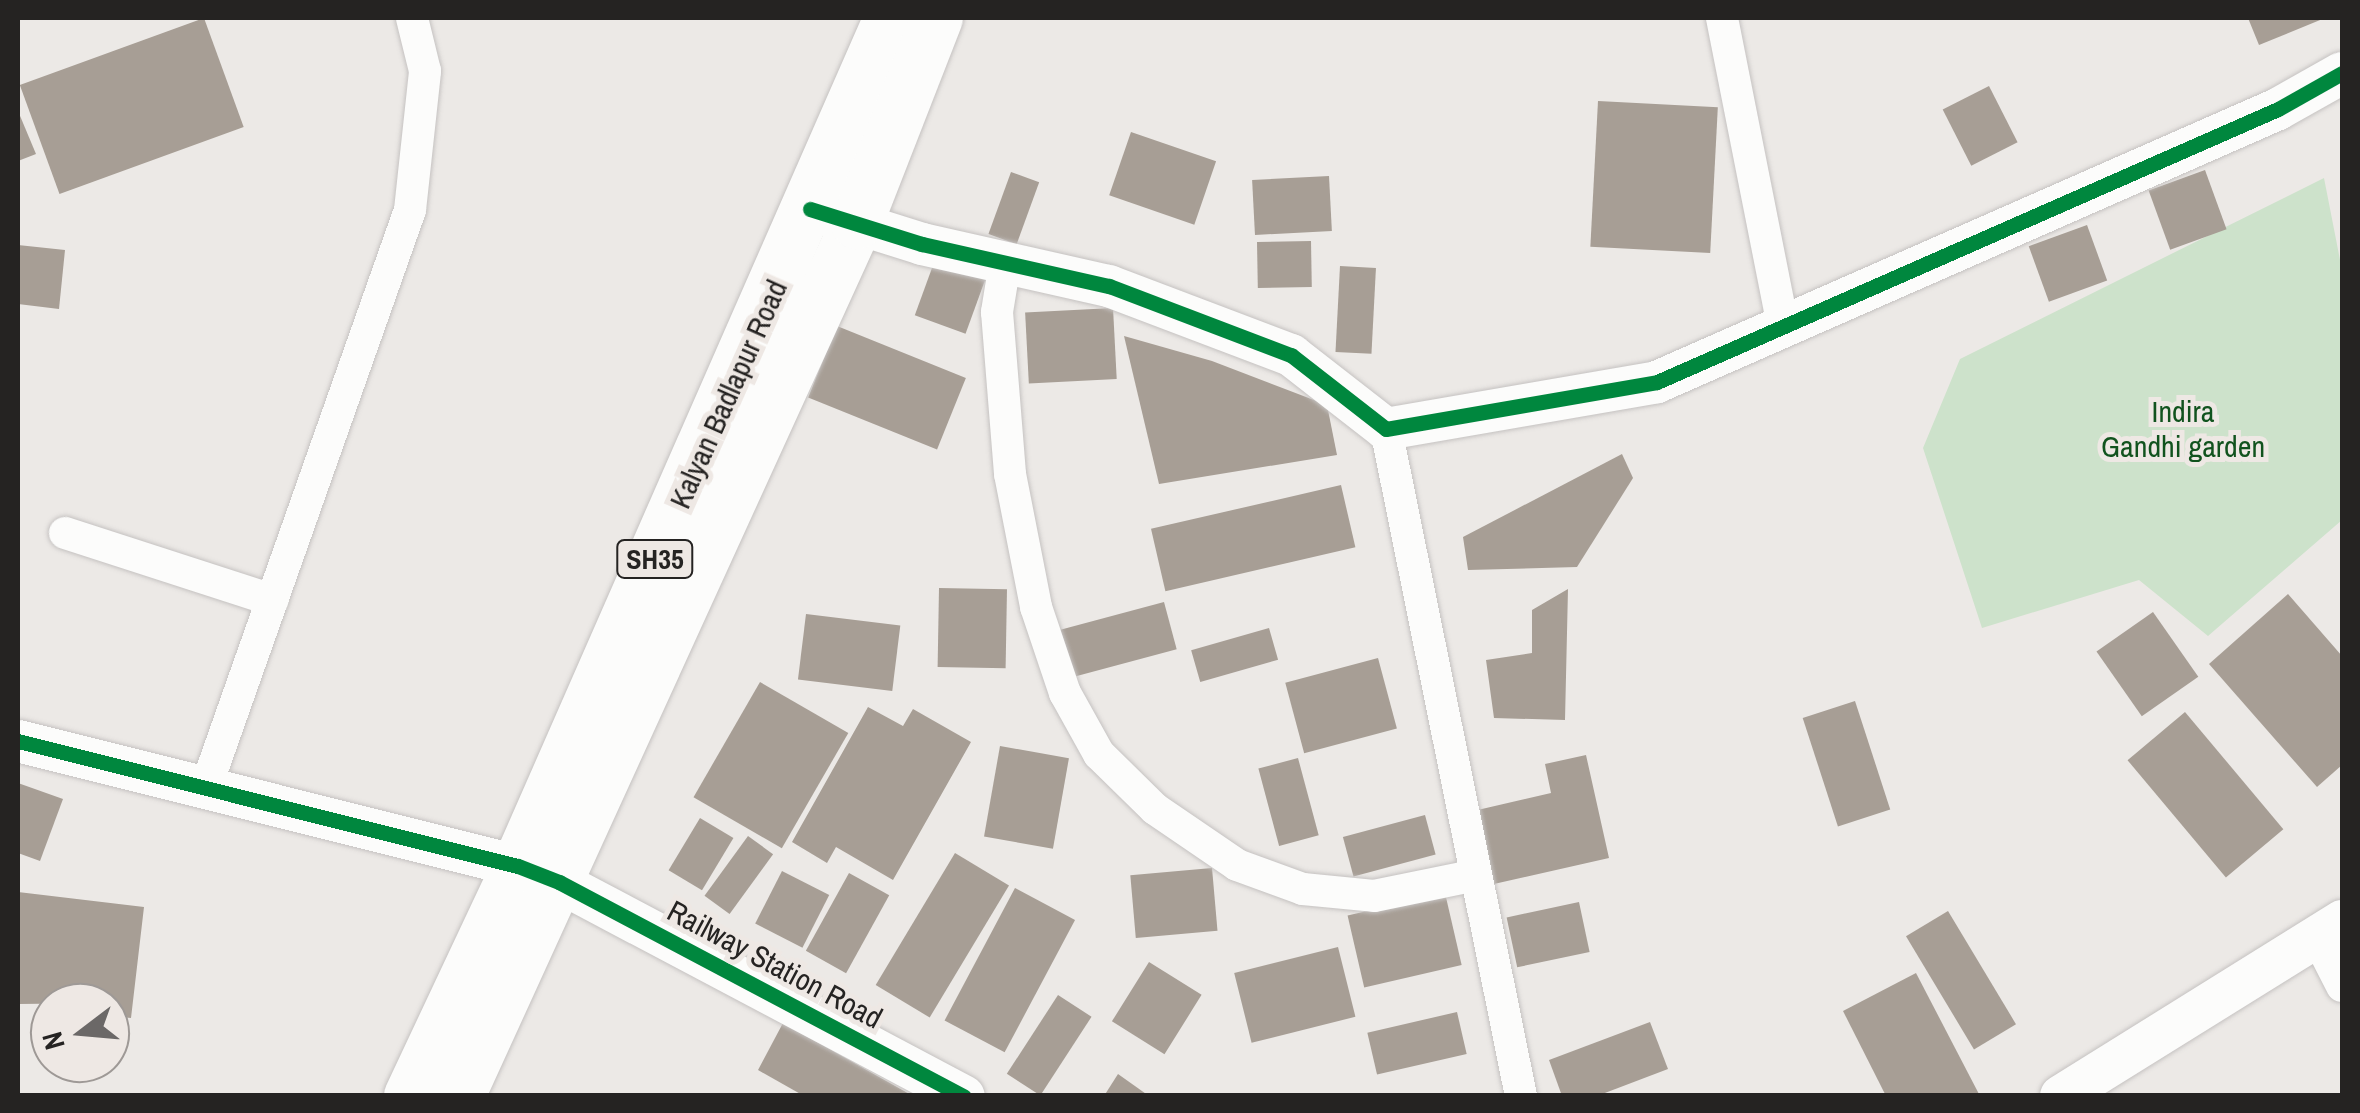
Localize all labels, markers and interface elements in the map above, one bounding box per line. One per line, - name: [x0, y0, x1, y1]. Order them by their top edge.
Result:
- street label: Kalyan Badlapur Road: [661, 274, 795, 514]
- park label: Indira Gandhi garden: [2101, 393, 2265, 464]
- road number: SH35: [615, 536, 695, 582]
- street label: Railway Station Road: [662, 892, 888, 1036]
- north arrow: [30, 983, 130, 1083]
- text: N: [33, 1028, 74, 1054]

